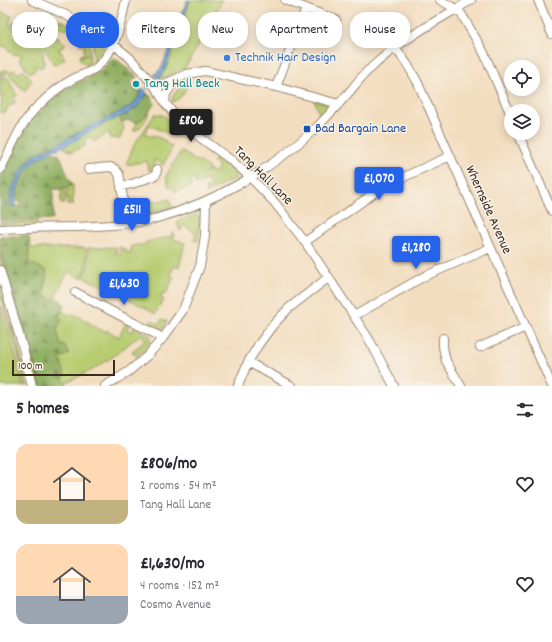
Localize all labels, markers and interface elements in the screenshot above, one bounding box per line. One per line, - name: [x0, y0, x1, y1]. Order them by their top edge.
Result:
- chip: Buy: [12, 12, 58, 48]
- chip: Rent: [66, 12, 119, 48]
- chip: Filters: [127, 12, 190, 48]
- chip: New: [198, 12, 248, 48]
- chip: Apartment: [256, 12, 342, 48]
- chip: House: [350, 12, 410, 48]
- place label: Technik Hair Design: [235, 48, 336, 68]
- marker: Technik Hair Design: [222, 53, 232, 63]
- map controls: [504, 60, 540, 140]
- button: locate: [504, 60, 540, 96]
- place label: Tang Hall Beck: [144, 74, 220, 94]
- marker: Tang Hall Beck: [131, 79, 141, 89]
- button: layers: [504, 104, 540, 140]
- pin: £806: [167, 109, 215, 143]
- text: £806: [178, 112, 204, 131]
- place label: Bad Bargain Lane: [315, 119, 406, 139]
- marker: Bad Bargain Lane: [302, 124, 312, 134]
- street label: Tang Hall Lane: [229, 142, 297, 210]
- street label: Whernside Avenue: [460, 163, 516, 257]
- pin: £1,070: [346, 167, 412, 201]
- text: £1,070: [364, 170, 394, 189]
- pin: £511: [108, 198, 156, 232]
- text: £511: [123, 201, 141, 220]
- pin: £1,280: [383, 236, 449, 270]
- text: £1,280: [401, 239, 431, 258]
- pin: £1,630: [91, 272, 157, 306]
- text: £1,630: [108, 275, 140, 294]
- scale bar: [12, 358, 115, 377]
- text: 100 m: [18, 359, 42, 375]
- text: 5 homes: [16, 398, 69, 422]
- icon: filters: [514, 399, 536, 421]
- text: £806/mo: [140, 453, 197, 477]
- icon: home: [48, 460, 96, 508]
- icon: heart: [514, 473, 536, 495]
- text: 2 rooms · 54 m²: [140, 477, 216, 496]
- text: Tang Hall Lane: [140, 496, 211, 515]
- text: £1,630/mo: [140, 553, 205, 577]
- icon: home: [48, 560, 96, 608]
- icon: heart: [514, 573, 536, 595]
- text: 4 rooms · 152 m²: [140, 577, 219, 596]
- text: Cosmo Avenue: [140, 596, 211, 615]

